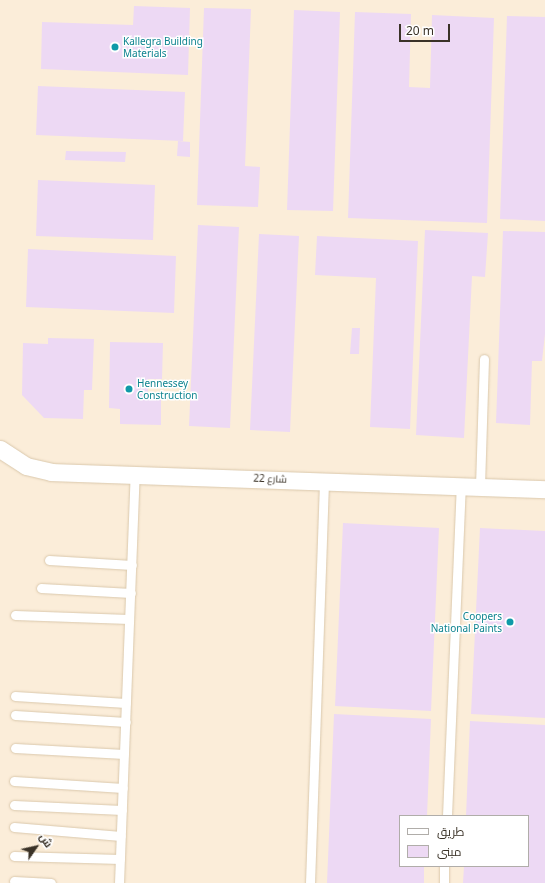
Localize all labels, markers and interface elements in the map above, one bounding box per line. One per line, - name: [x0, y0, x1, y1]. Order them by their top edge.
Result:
- scale bar: [401, 16, 452, 42]
- text: 20 m: [406, 22, 434, 39]
- place label: Kallegra Building Materials: [123, 35, 203, 58]
- marker: Kallegra Building Materials: [110, 42, 120, 52]
- place label: Hennessey Construction: [137, 377, 197, 400]
- marker: Hennessey Construction: [124, 384, 134, 394]
- street label: شارع 22: [253, 472, 287, 486]
- place label: Coopers National Paints: [431, 610, 502, 634]
- marker: Coopers National Paints: [505, 617, 515, 627]
- legend: [399, 815, 529, 867]
- text: طريق: [437, 823, 464, 840]
- north arrow: [16, 827, 56, 867]
- text: ش: [36, 830, 57, 850]
- text: مبنى: [437, 843, 462, 860]

